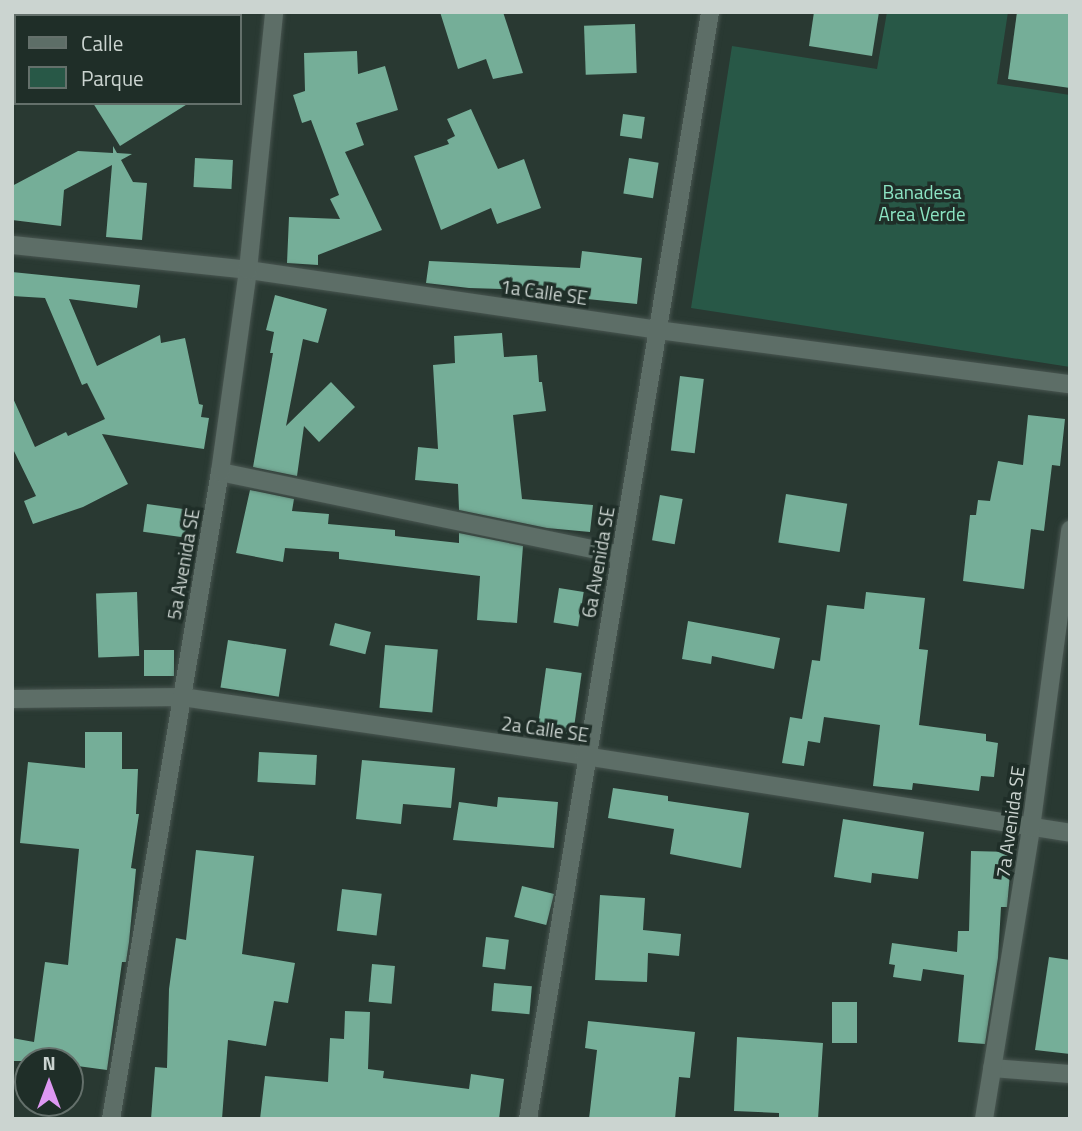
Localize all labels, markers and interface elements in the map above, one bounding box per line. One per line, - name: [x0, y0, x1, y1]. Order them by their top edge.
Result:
- legend: [14, 14, 242, 105]
- text: Calle: [81, 27, 123, 59]
- text: Parque: [81, 62, 144, 94]
- park label: Banadesa Area Verde: [878, 181, 966, 225]
- street label: 1a Calle SE: [499, 275, 589, 309]
- street label: 6a Avenida SE: [577, 504, 619, 620]
- street label: 5a Avenida SE: [162, 506, 204, 622]
- street label: 2a Calle SE: [500, 712, 590, 746]
- street label: 7a Avenida SE: [991, 765, 1029, 879]
- north arrow: [14, 1047, 84, 1117]
- text: N: [42, 1048, 56, 1077]

